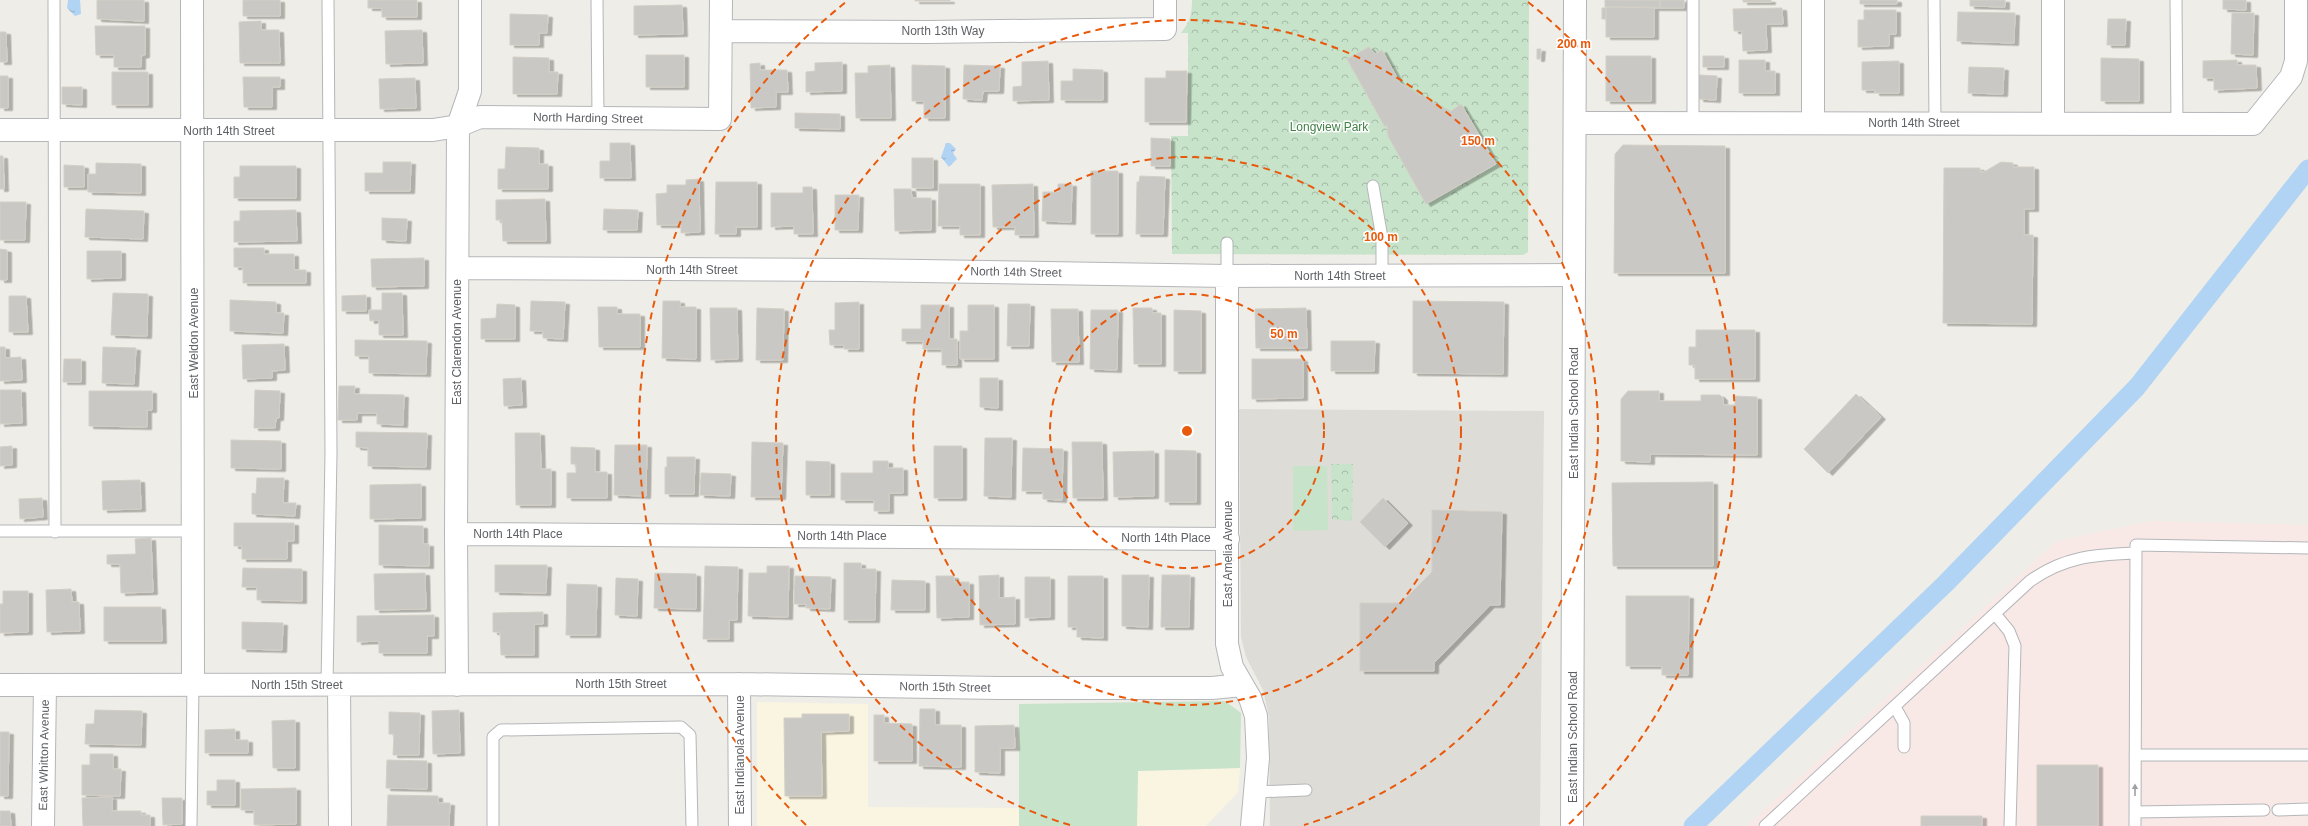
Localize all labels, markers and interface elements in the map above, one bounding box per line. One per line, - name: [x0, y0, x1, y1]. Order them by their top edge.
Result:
- street label: North 13th Way: [902, 24, 984, 38]
- text: 200 m: [1557, 37, 1591, 51]
- street label: North Harding Street: [533, 110, 644, 126]
- street label: North 14th Street: [1868, 116, 1960, 130]
- park label: Longview Park: [1290, 120, 1369, 134]
- street label: North 14th Street: [183, 124, 275, 138]
- text: 150 m: [1461, 134, 1495, 148]
- text: 100 m: [1364, 230, 1398, 244]
- street label: North 14th Street: [646, 263, 738, 277]
- street label: North 14th Street: [970, 264, 1062, 280]
- street label: North 14th Street: [1294, 269, 1386, 283]
- street label: East Clarendon Avenue: [450, 279, 464, 405]
- street label: East Weldon Avenue: [187, 287, 201, 398]
- text: 50 m: [1270, 327, 1298, 341]
- street label: East Indian School Road: [1567, 347, 1581, 479]
- centre of rings: [1180, 424, 1194, 438]
- street label: East Amelia Avenue: [1221, 500, 1235, 607]
- street label: North 14th Place: [473, 527, 563, 541]
- street label: North 14th Place: [797, 529, 887, 543]
- street label: North 14th Place: [1121, 531, 1211, 545]
- street label: East Indian School Road: [1566, 671, 1580, 803]
- street label: North 15th Street: [575, 677, 667, 691]
- street label: North 15th Street: [251, 678, 343, 692]
- street label: North 15th Street: [899, 679, 991, 695]
- street label: East Indianola Avenue: [733, 695, 747, 815]
- street label: East Whitton Avenue: [36, 699, 52, 811]
- one-way arrow: [2132, 783, 2138, 796]

